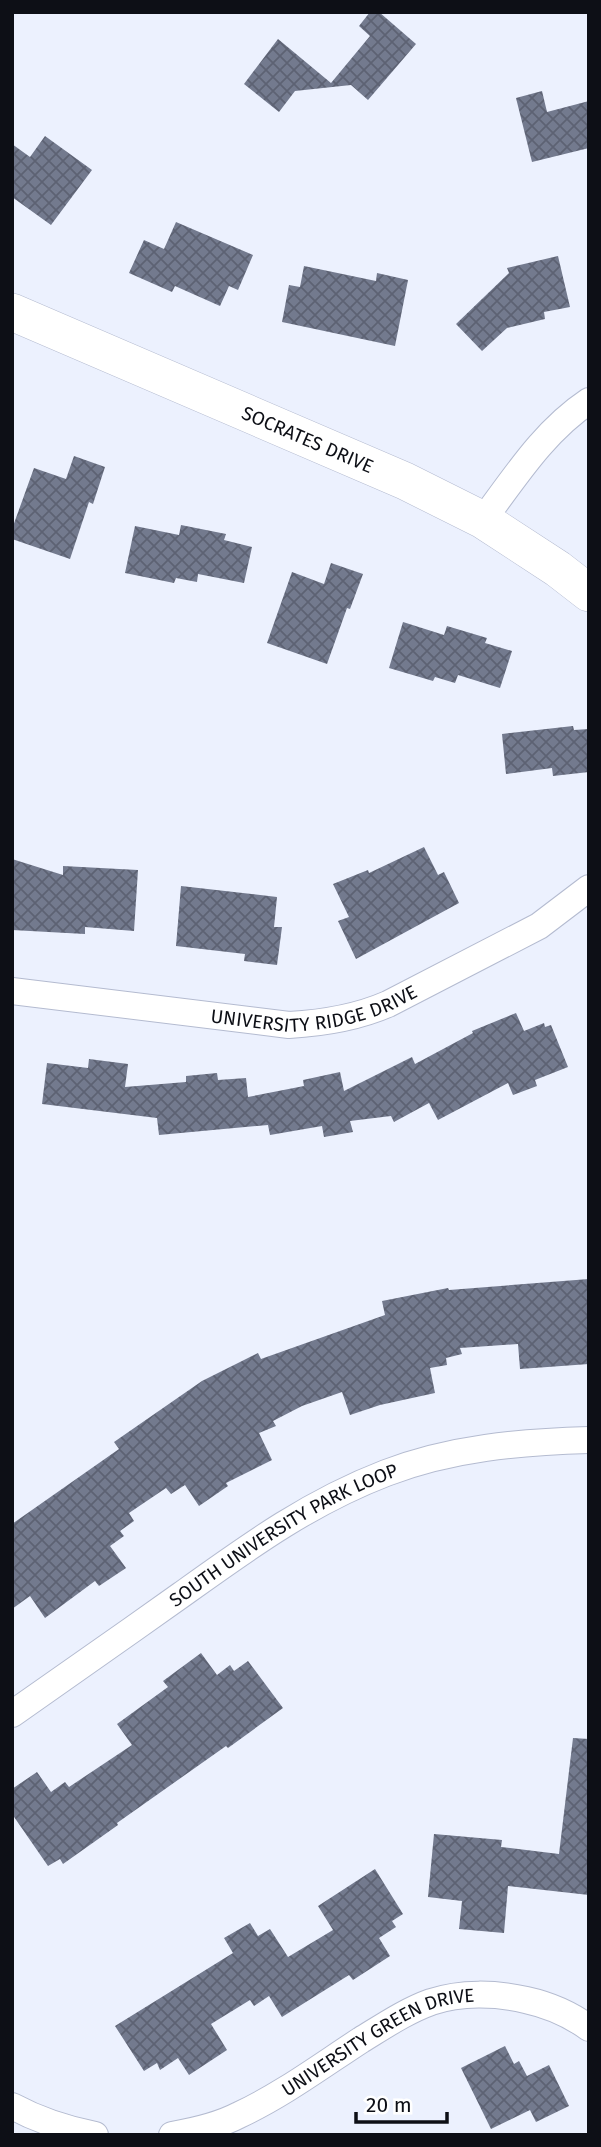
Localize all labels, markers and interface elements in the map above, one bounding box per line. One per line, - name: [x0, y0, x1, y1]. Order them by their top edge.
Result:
- street label: SOCRATES DRIVE: [239, 401, 377, 478]
- street label: UNIVERSITY RIDGE DRIVE: [209, 980, 421, 1036]
- street label: SOUTH UNIVERSITY PARK LOOP: [164, 1458, 401, 1611]
- street label: UNIVERSITY GREEN DRIVE: [277, 1983, 475, 2101]
- scale bar: [356, 2080, 447, 2124]
- text: 20 m: [366, 2092, 412, 2118]

